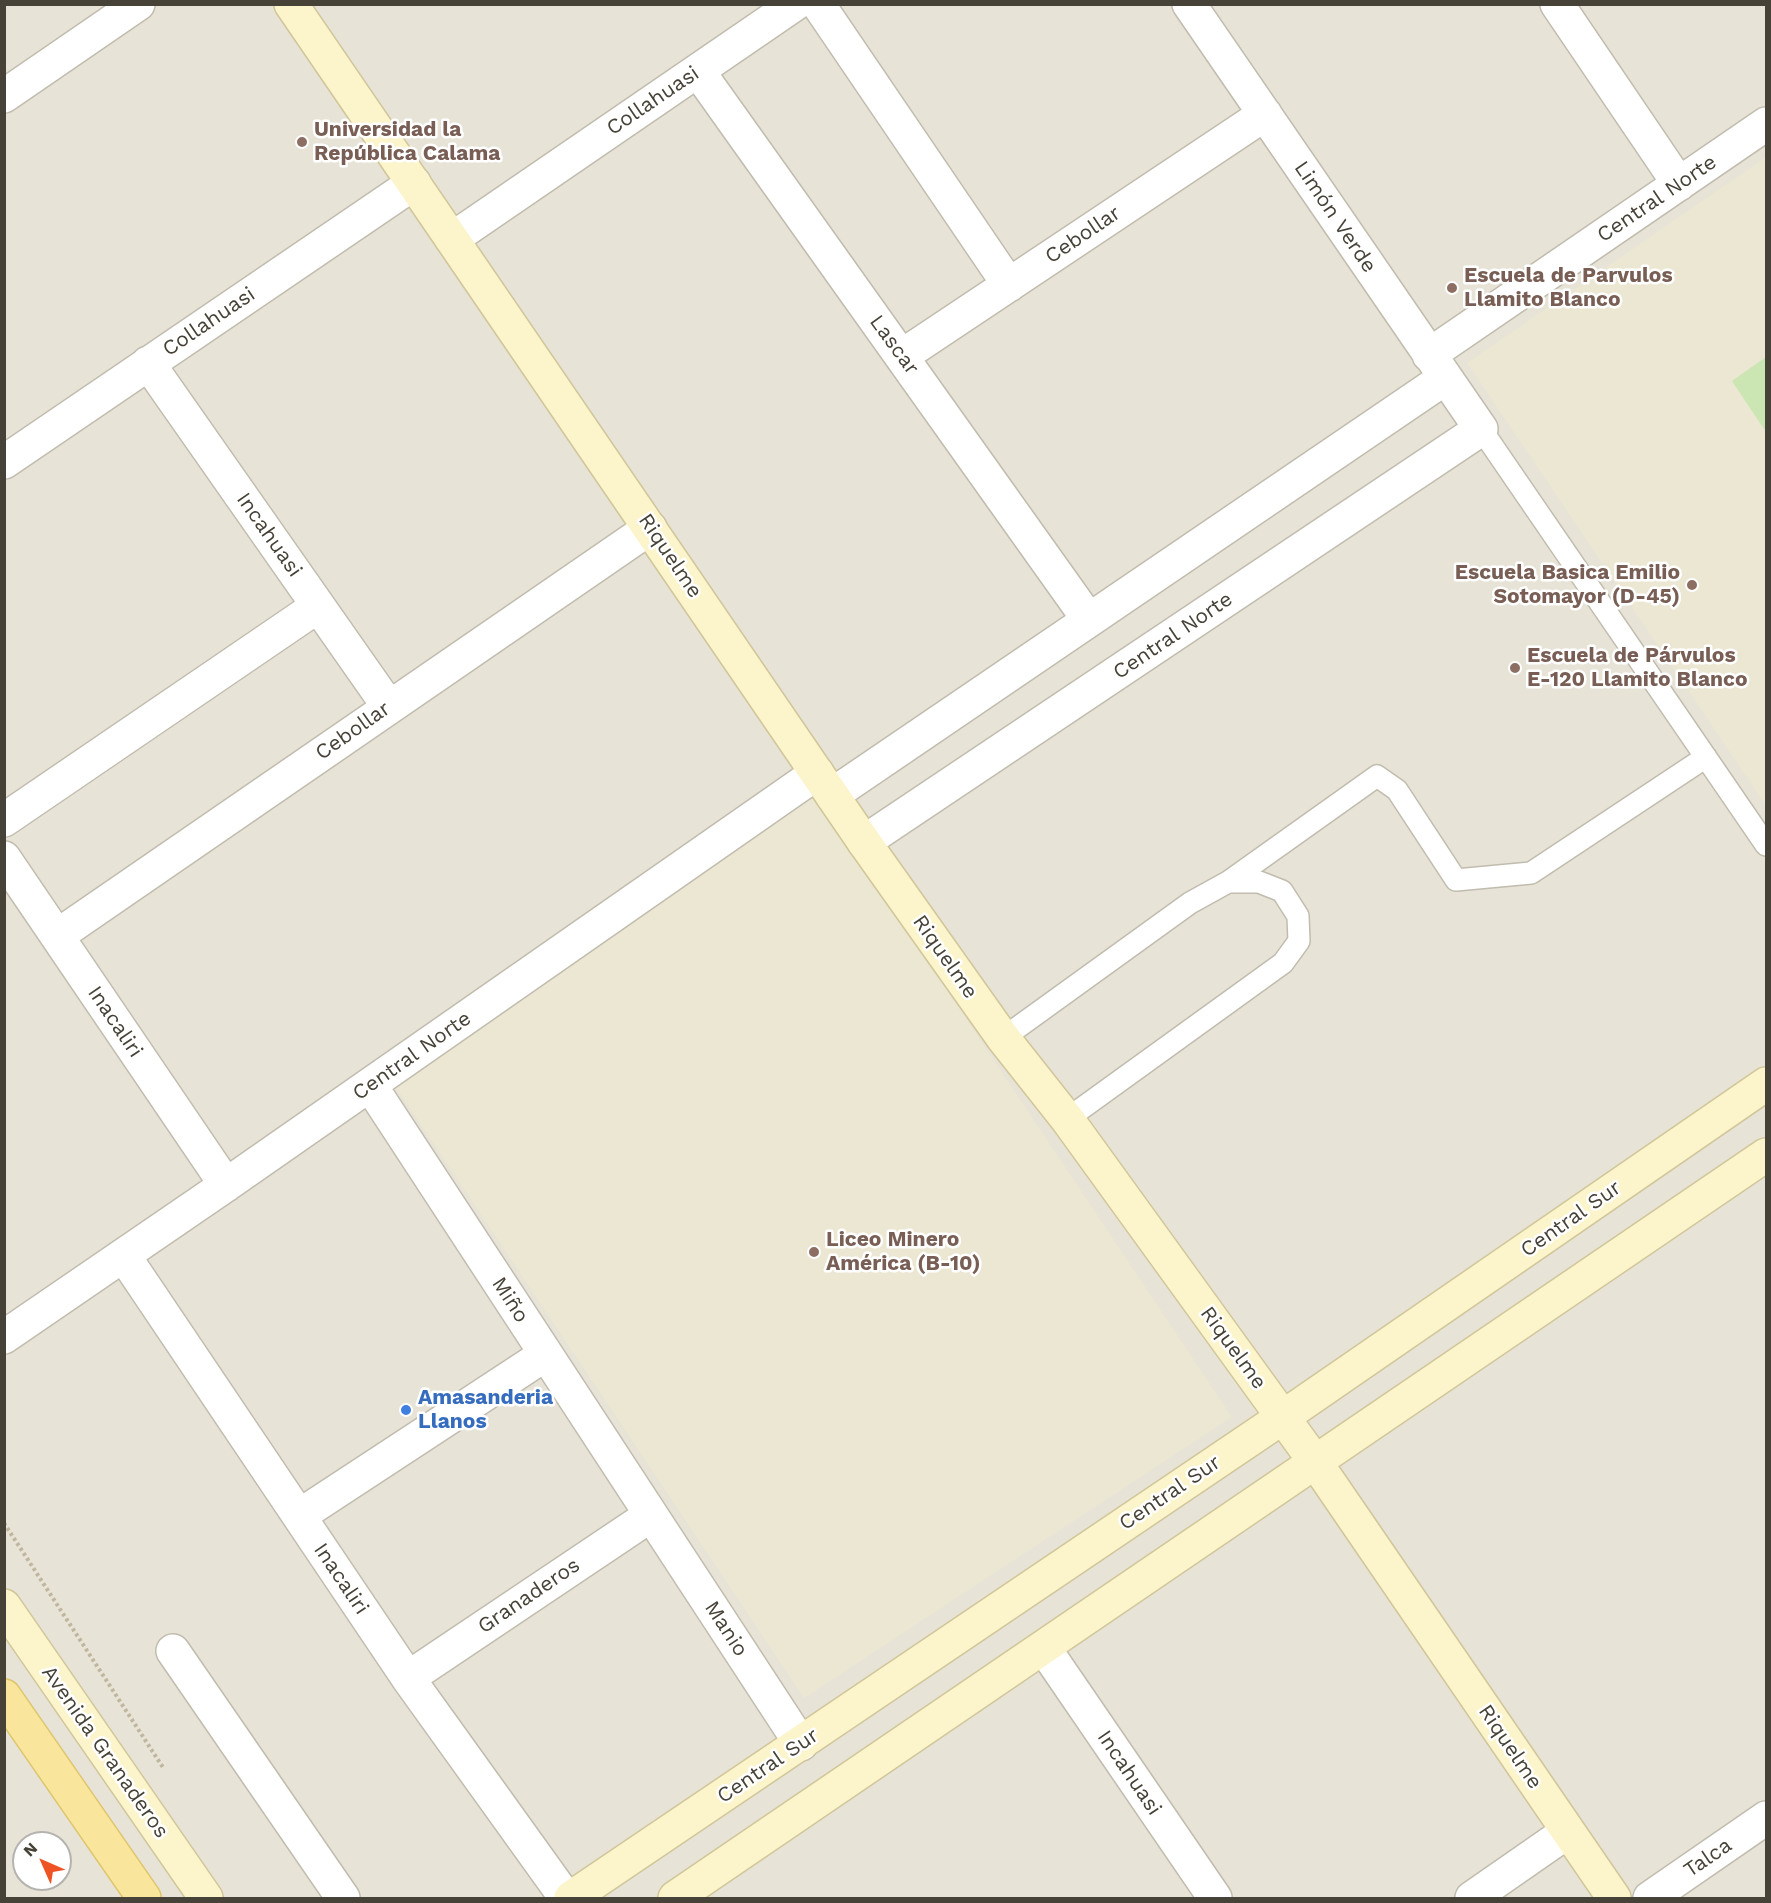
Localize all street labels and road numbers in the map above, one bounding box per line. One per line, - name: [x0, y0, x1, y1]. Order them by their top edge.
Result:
- street label: Collahuasi: [602, 61, 704, 141]
- street label: Central Norte: [1592, 150, 1722, 248]
- street label: Limón Verde: [1288, 156, 1382, 278]
- street label: Cebollar: [1040, 201, 1126, 269]
- street label: Collahuasi: [158, 282, 260, 362]
- street label: Lascar: [864, 310, 924, 380]
- street label: Incahuasi: [231, 488, 307, 582]
- street label: Riquelme: [633, 509, 707, 603]
- street label: Central Norte: [1108, 587, 1238, 685]
- street label: Cebollar: [311, 696, 395, 766]
- street label: Riquelme: [907, 910, 983, 1004]
- street label: Inacaliri: [82, 981, 148, 1063]
- street label: Central Norte: [348, 1006, 476, 1106]
- street label: Central Sur: [1516, 1175, 1626, 1263]
- street label: Miño: [486, 1273, 534, 1327]
- street label: Riquelme: [1195, 1302, 1271, 1394]
- street label: Central Sur: [1115, 1450, 1225, 1536]
- street label: Inacaliri: [308, 1538, 374, 1620]
- street label: Granaderos: [473, 1553, 585, 1639]
- street label: Manio: [699, 1597, 753, 1661]
- street label: Avenida Granaderos: [36, 1661, 174, 1843]
- street label: Riquelme: [1473, 1700, 1547, 1794]
- street label: Central Sur: [713, 1723, 823, 1809]
- street label: Incahuasi: [1091, 1726, 1167, 1820]
- street label: Talca: [1679, 1833, 1737, 1883]

